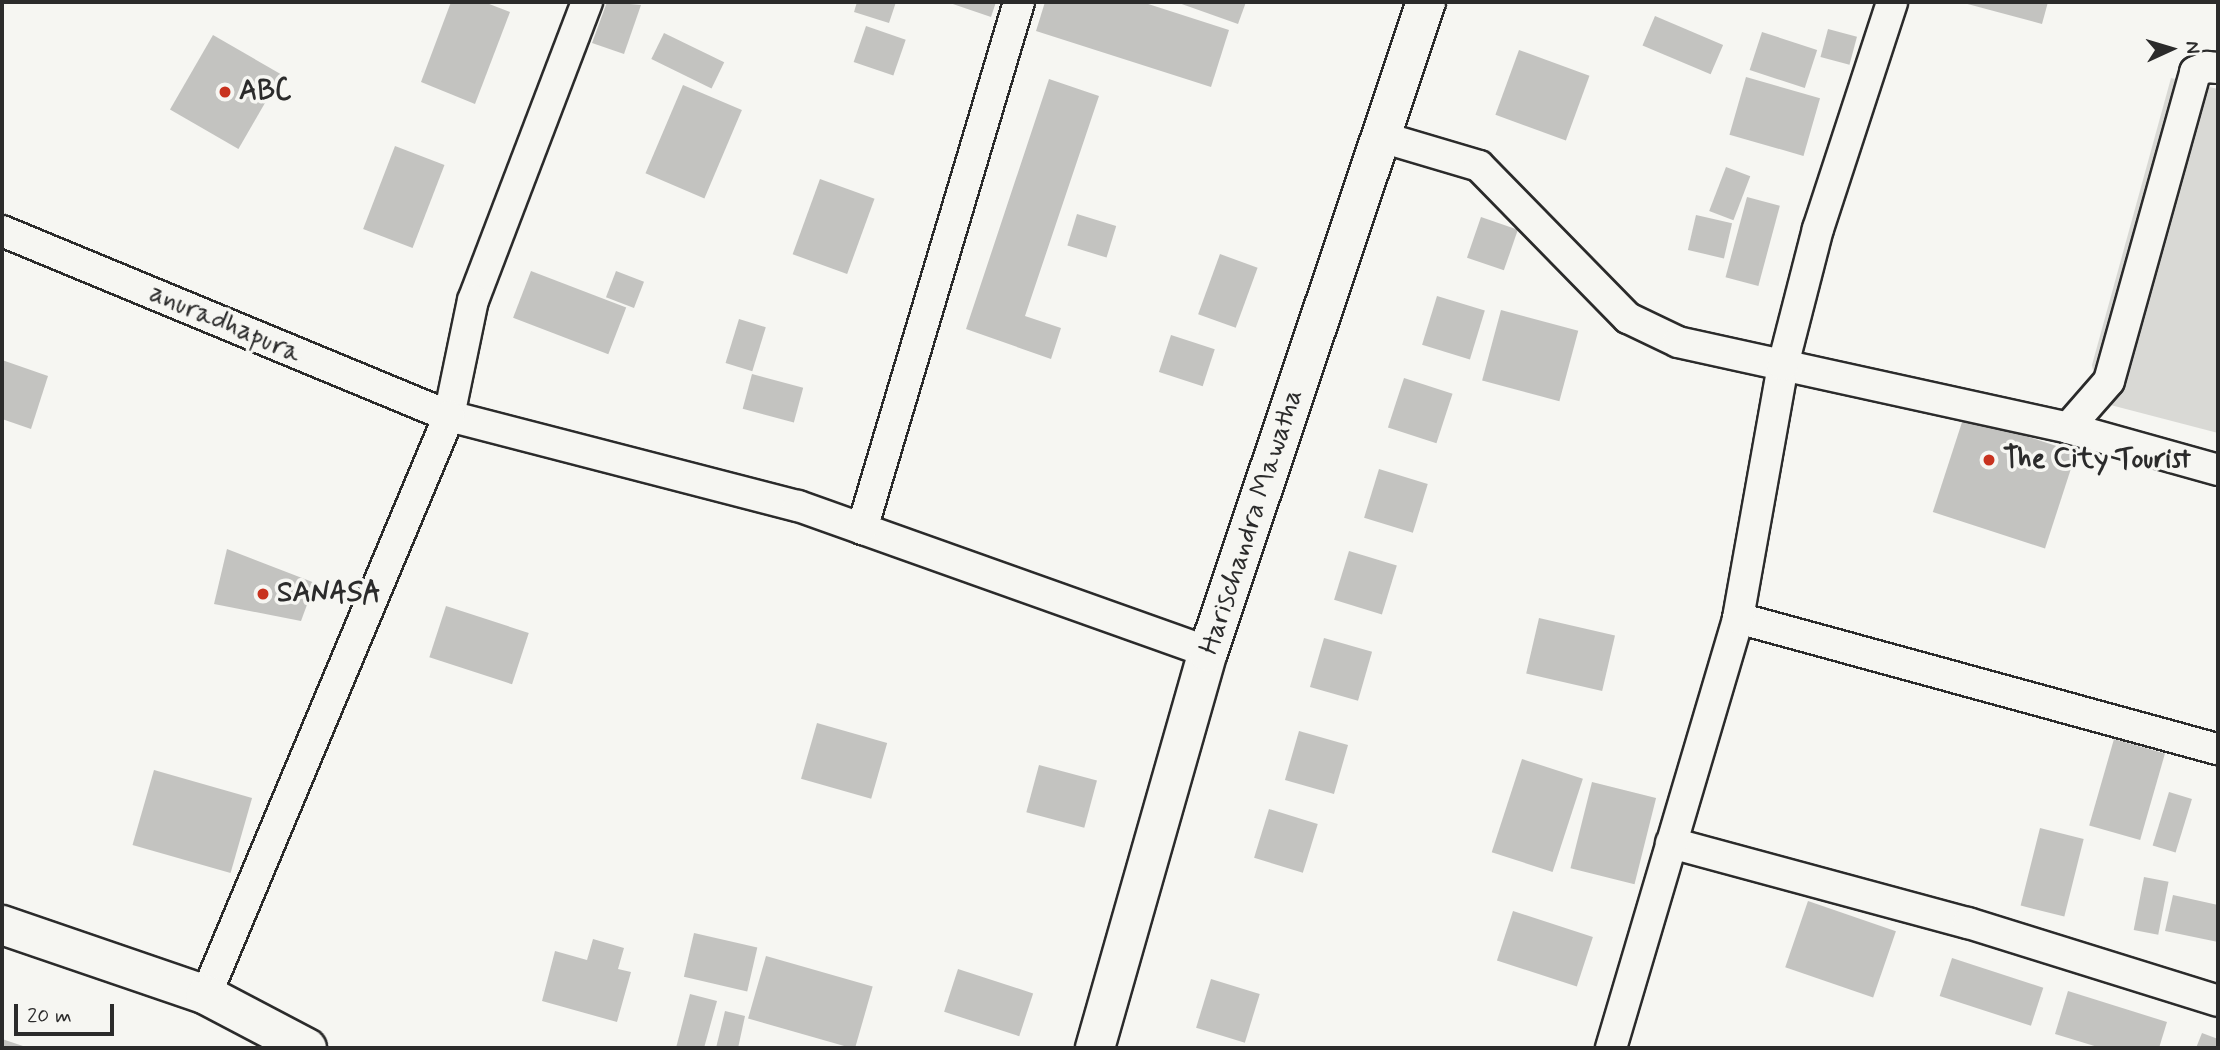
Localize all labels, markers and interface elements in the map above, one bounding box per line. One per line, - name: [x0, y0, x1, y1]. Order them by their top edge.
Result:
- north arrow: [2136, 14, 2206, 84]
- text: N: [2180, 40, 2205, 55]
- place label: ABC: [239, 75, 291, 109]
- marker: ABC: [217, 84, 233, 100]
- street label: anuradhapura: [144, 277, 306, 371]
- street label: Harischandra Mawatha: [1194, 386, 1310, 658]
- place label: The City Tourist: [2003, 443, 2184, 477]
- marker: The City Tourist: [1981, 452, 1997, 468]
- place label: SANASA: [277, 577, 381, 611]
- marker: SANASA: [255, 586, 271, 602]
- scale bar: [18, 990, 117, 1034]
- text: 20 m: [27, 1002, 72, 1030]

